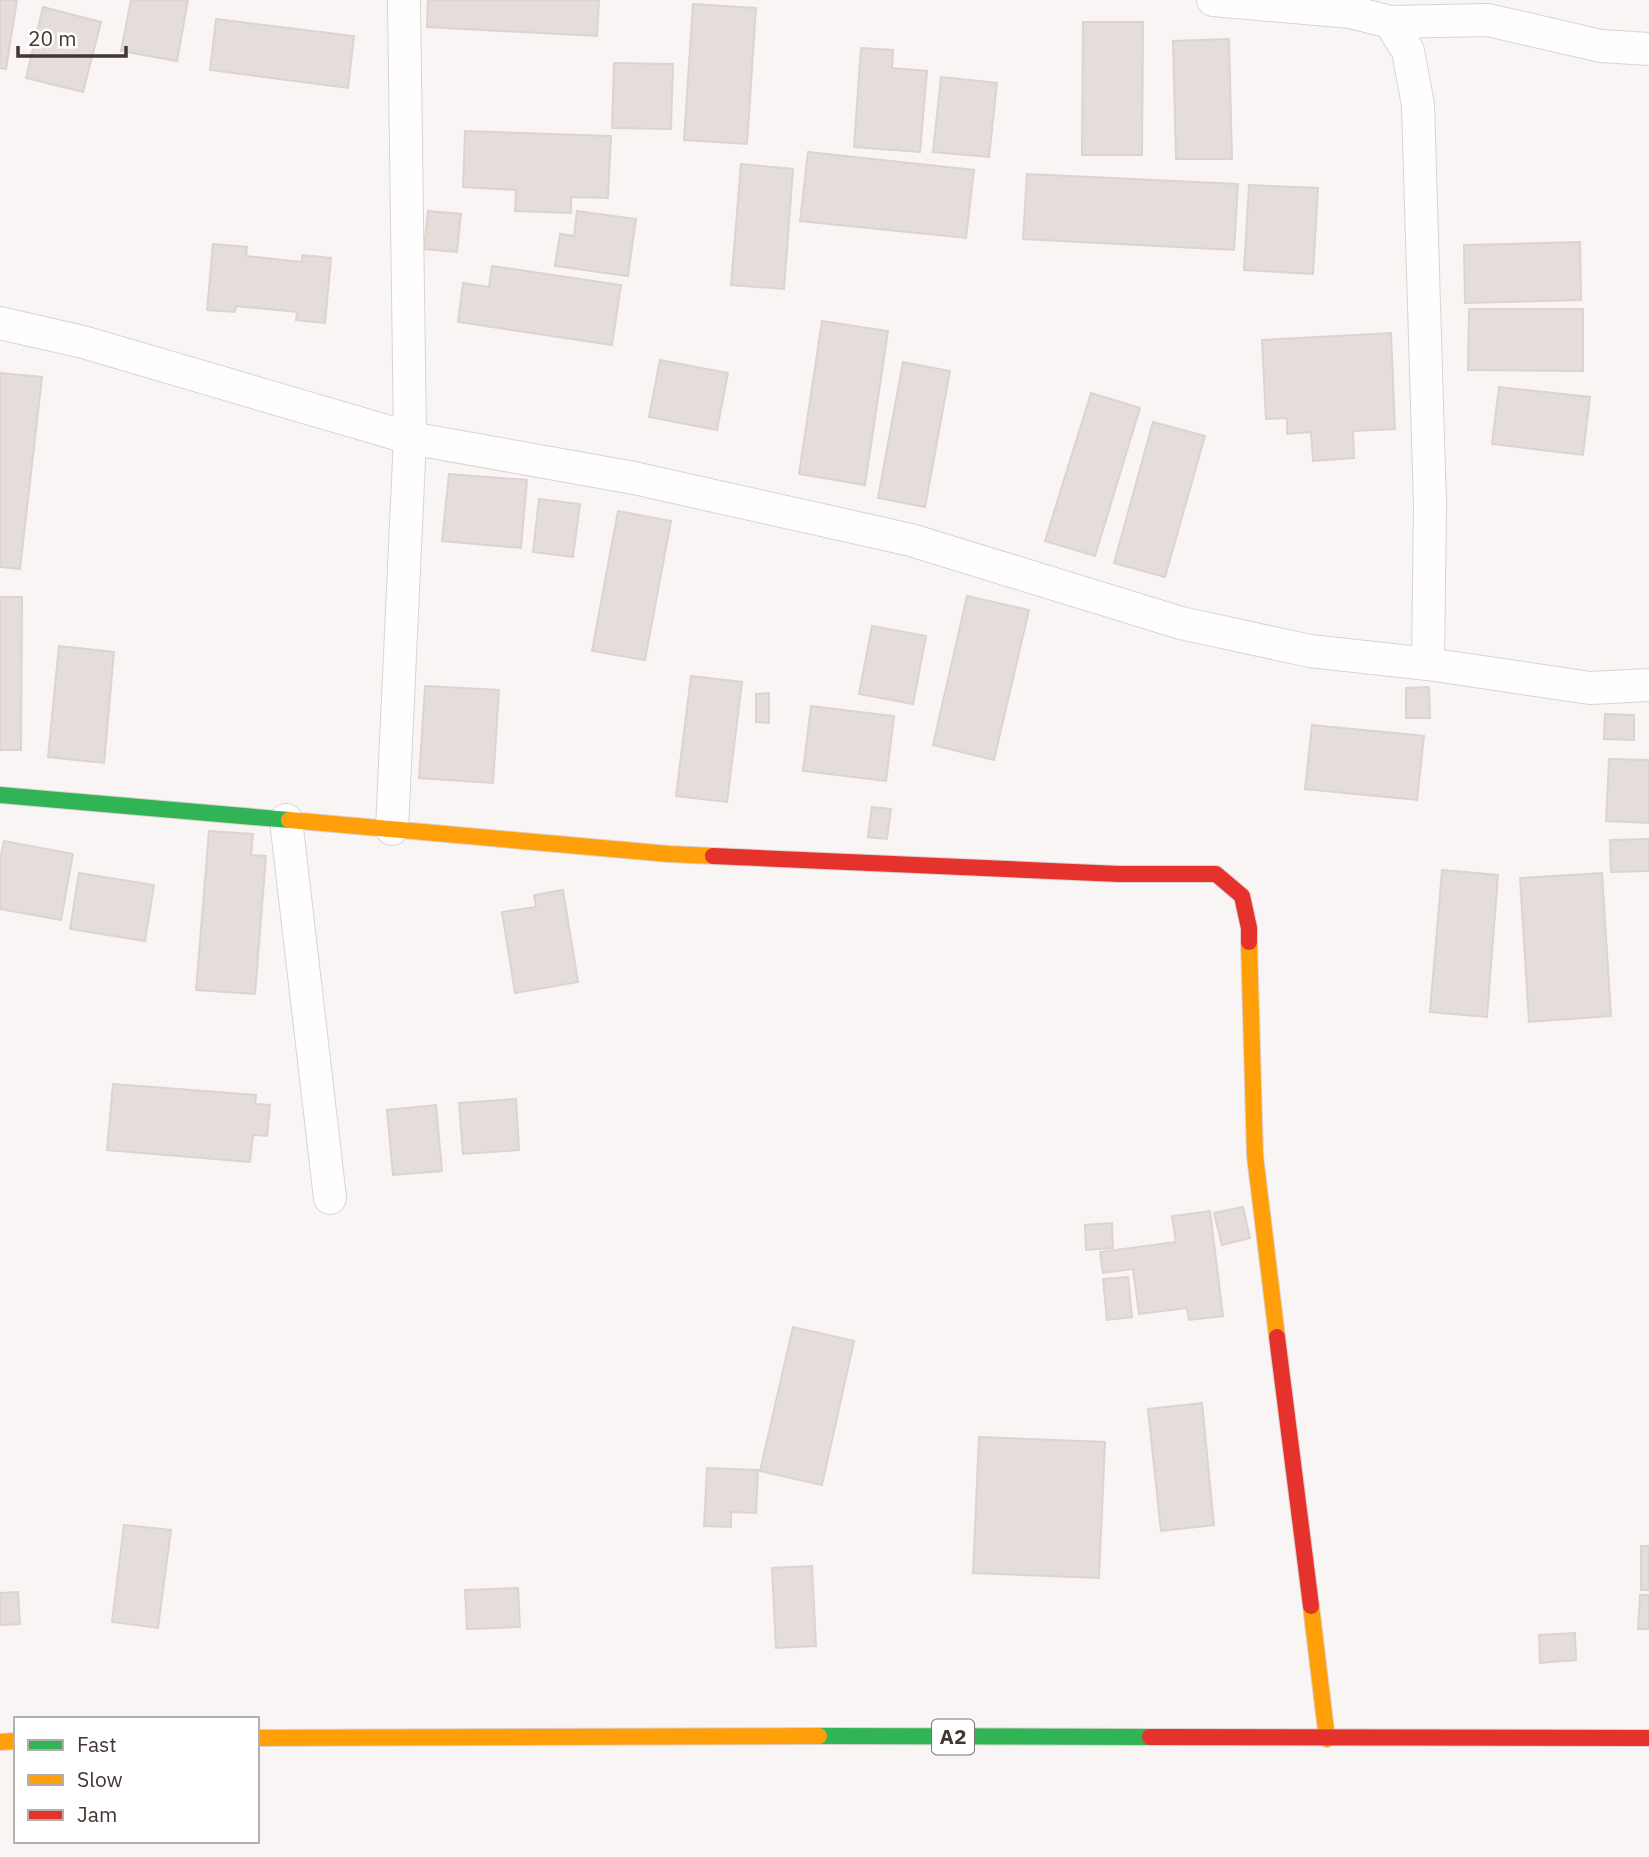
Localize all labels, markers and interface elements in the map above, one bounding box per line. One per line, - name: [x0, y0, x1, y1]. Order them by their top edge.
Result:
- scale bar: [18, 14, 126, 58]
- text: 20 m: [28, 24, 77, 52]
- legend: [14, 1717, 259, 1843]
- road number: A2: [932, 1720, 974, 1754]
- text: Fast: [77, 1730, 117, 1758]
- text: Slow: [77, 1765, 123, 1793]
- text: Jam: [77, 1800, 117, 1828]

